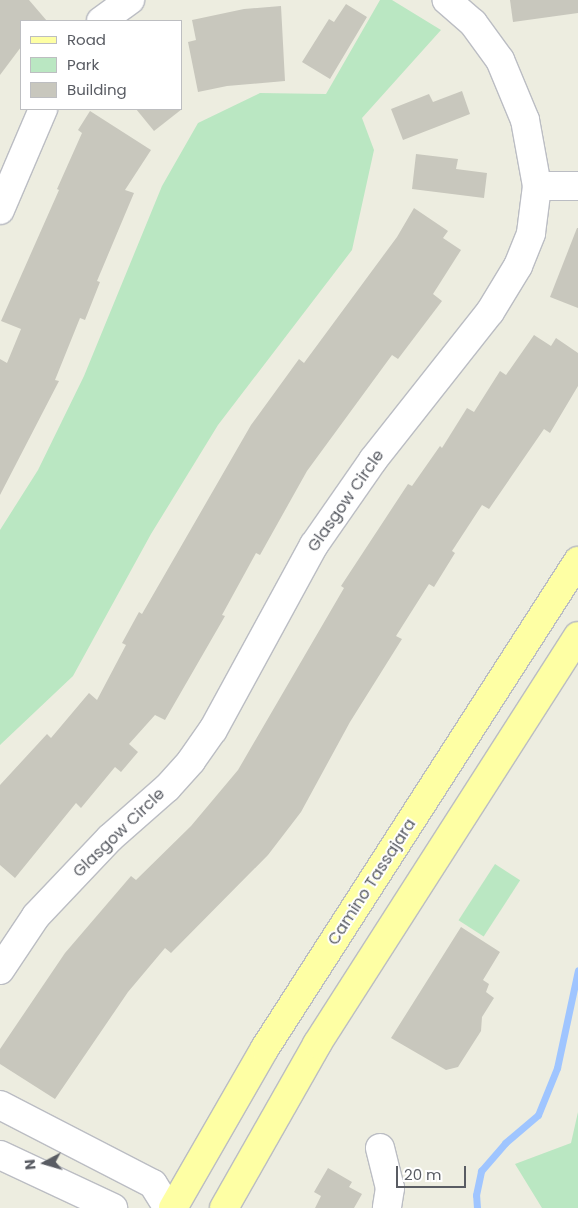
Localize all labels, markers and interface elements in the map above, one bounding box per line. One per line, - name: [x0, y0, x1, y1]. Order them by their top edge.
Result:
- legend: [20, 20, 182, 110]
- text: Road: [67, 29, 106, 50]
- text: Park: [67, 54, 99, 75]
- text: Building: [67, 79, 127, 100]
- street label: Glasgow Circle: [304, 446, 388, 556]
- street label: Glasgow Circle: [69, 784, 169, 882]
- street label: Camino Tassajara: [324, 815, 420, 949]
- north arrow: [20, 1138, 70, 1188]
- scale bar: [398, 1156, 468, 1188]
- text: N: [20, 1158, 41, 1171]
- text: 20 m: [404, 1164, 442, 1185]

